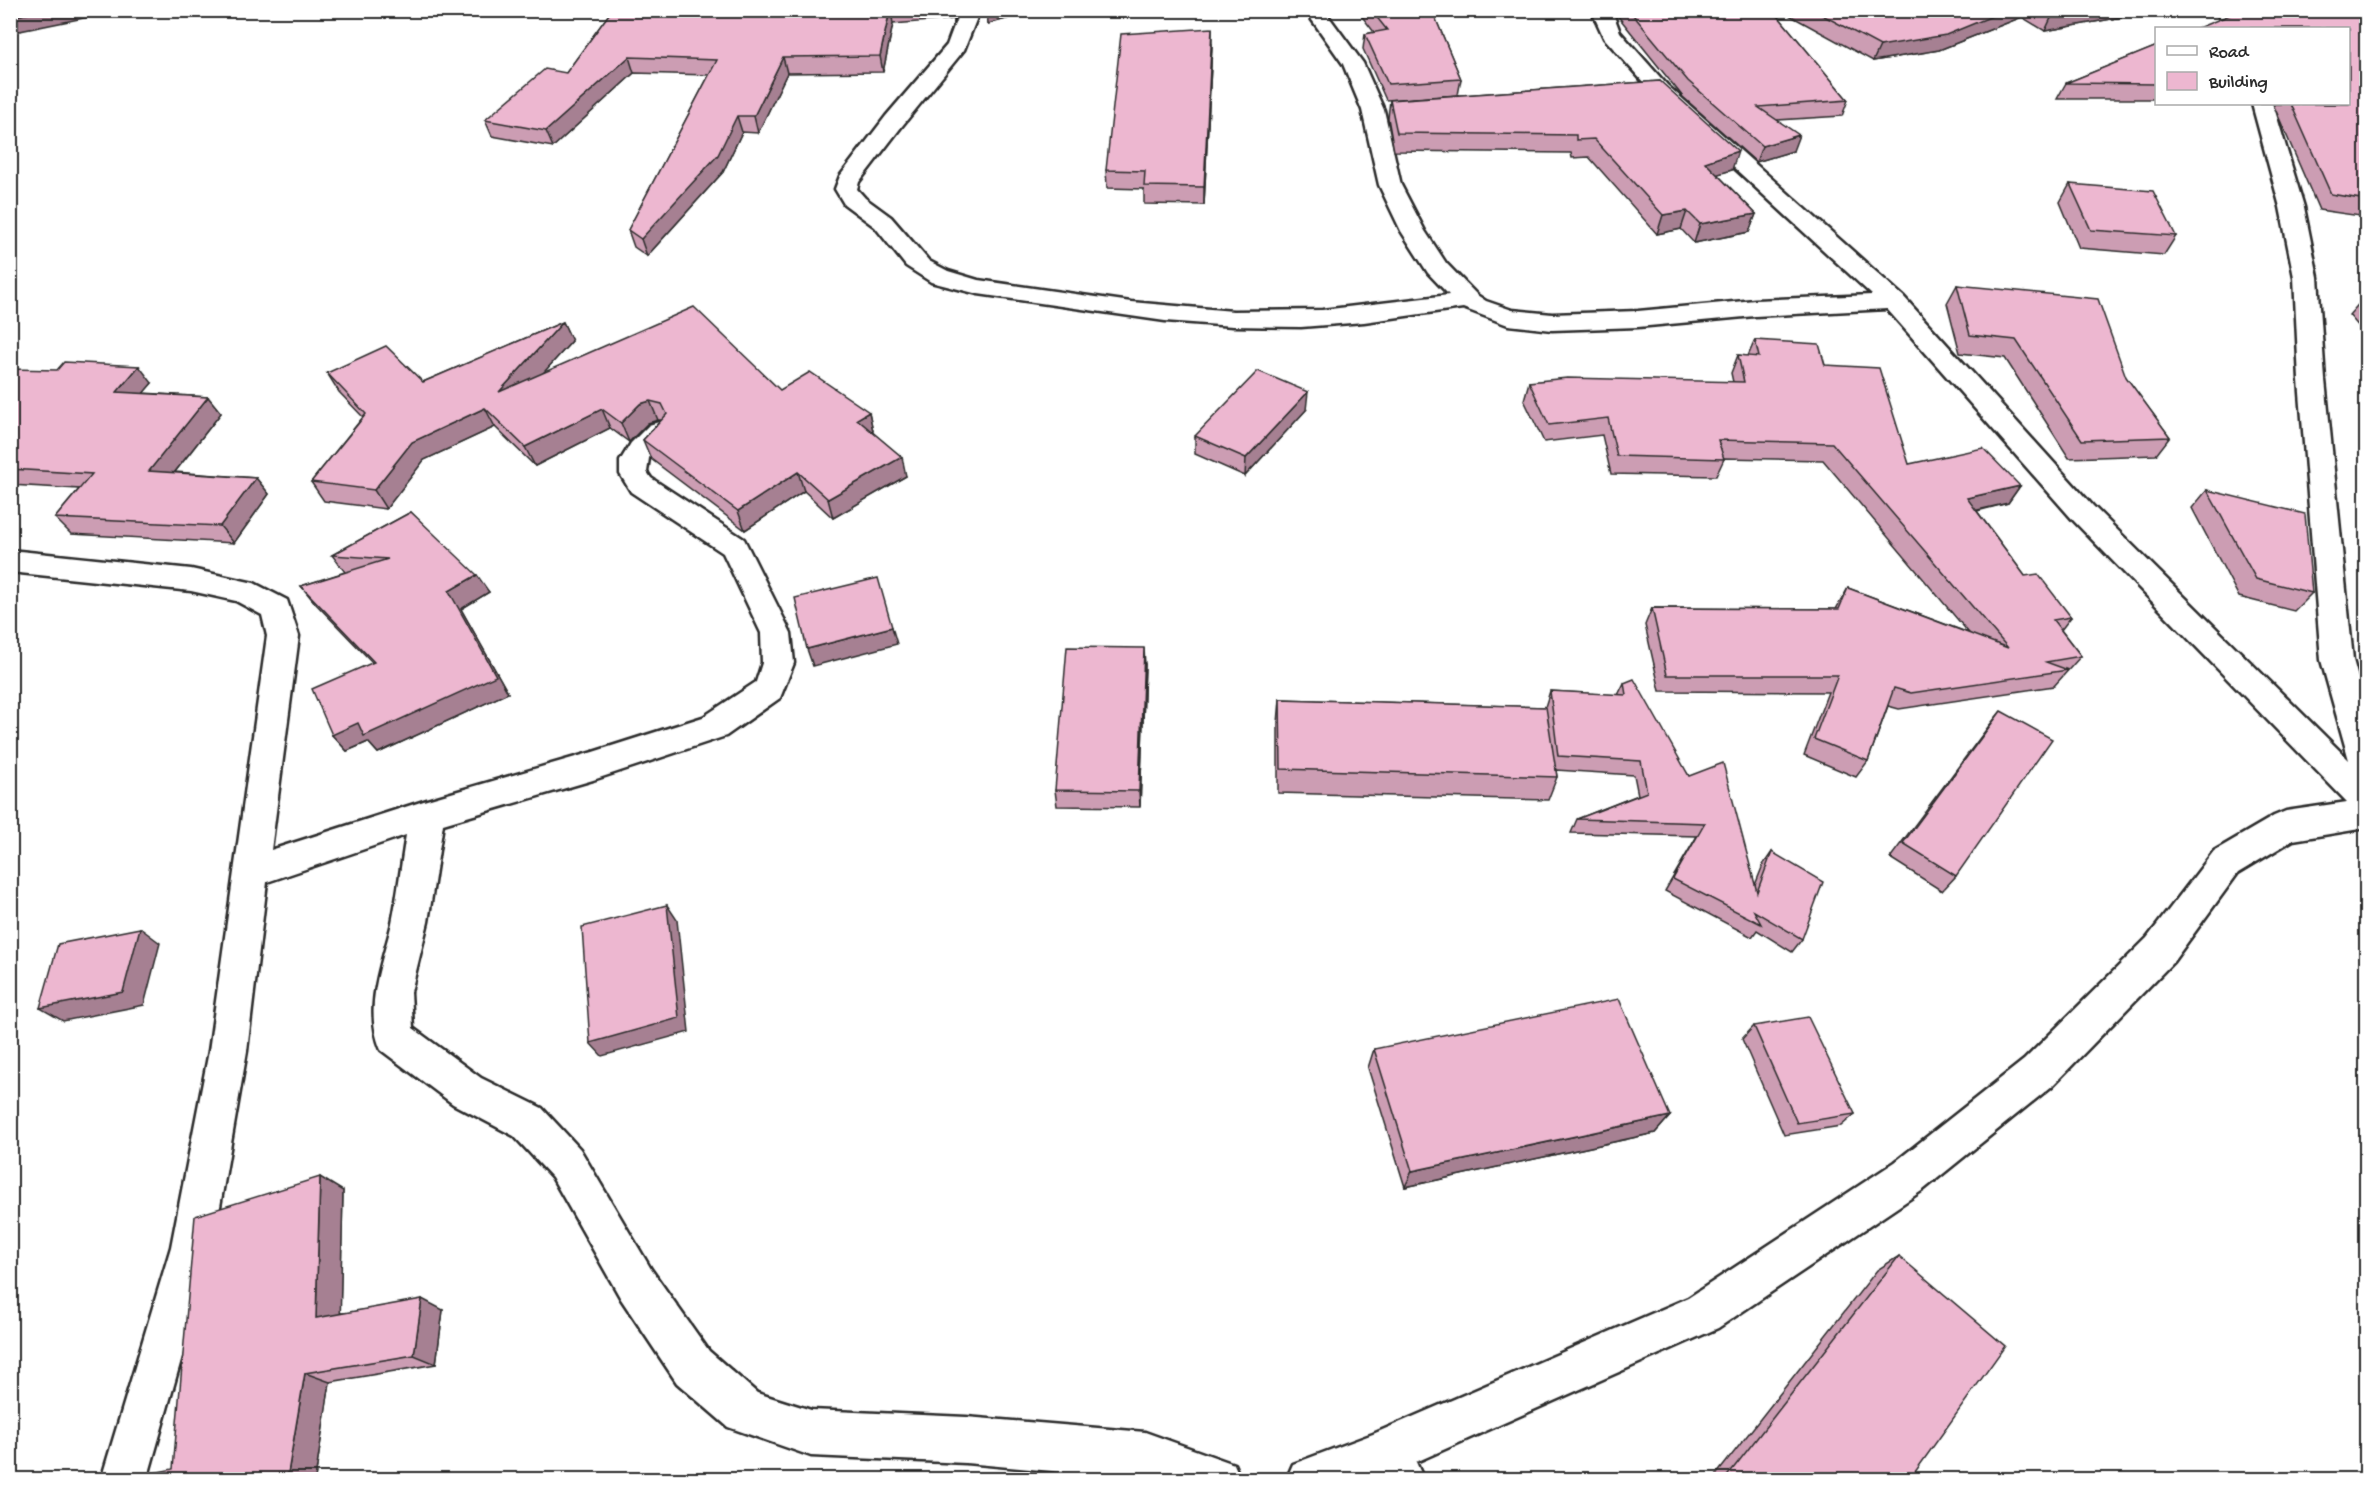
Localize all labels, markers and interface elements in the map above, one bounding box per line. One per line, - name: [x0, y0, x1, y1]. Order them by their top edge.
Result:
- legend: [2155, 27, 2350, 105]
- text: Road: [2209, 43, 2250, 64]
- text: Building: [2208, 73, 2268, 94]

